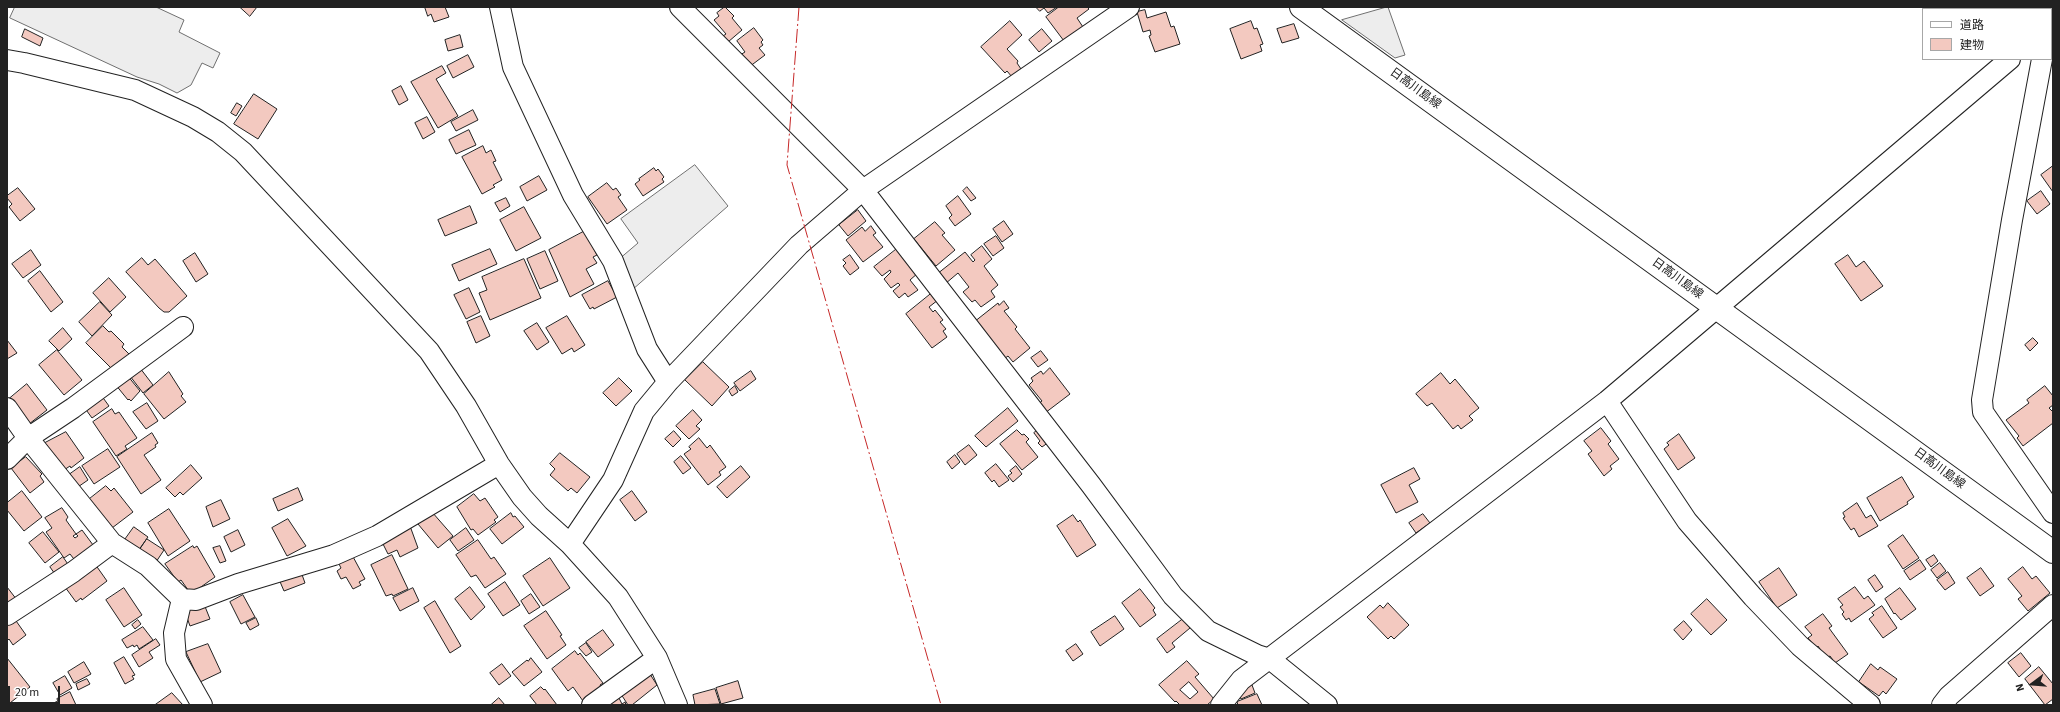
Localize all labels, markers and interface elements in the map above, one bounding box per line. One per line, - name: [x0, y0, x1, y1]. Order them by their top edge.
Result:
- legend: [1922, 8, 2052, 60]
- text: 道路: [1960, 17, 1984, 34]
- text: 建物: [1960, 37, 1984, 54]
- street label: 日高川島線: [1386, 66, 1444, 112]
- street label: 日高川島線: [1648, 256, 1706, 302]
- street label: 日高川島線: [1910, 446, 1968, 492]
- north arrow: [2012, 664, 2052, 704]
- scale bar: [10, 678, 62, 704]
- text: N: [2012, 682, 2028, 693]
- text: 20 m: [15, 684, 39, 701]

